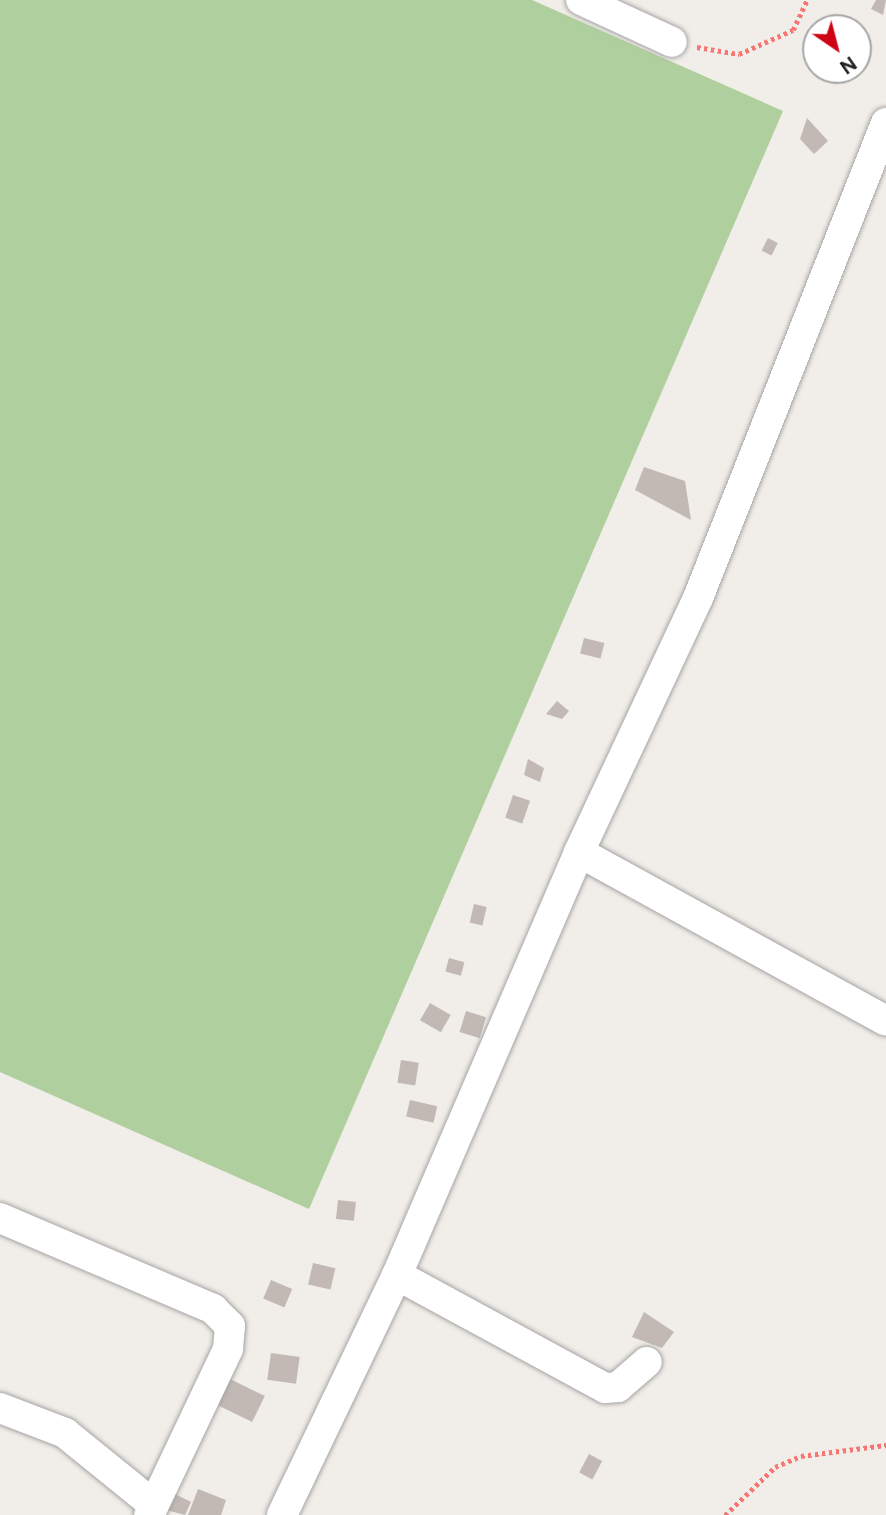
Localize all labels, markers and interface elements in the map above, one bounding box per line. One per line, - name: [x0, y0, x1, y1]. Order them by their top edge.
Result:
- north arrow: [802, 14, 872, 84]
- text: N: [836, 51, 861, 79]

